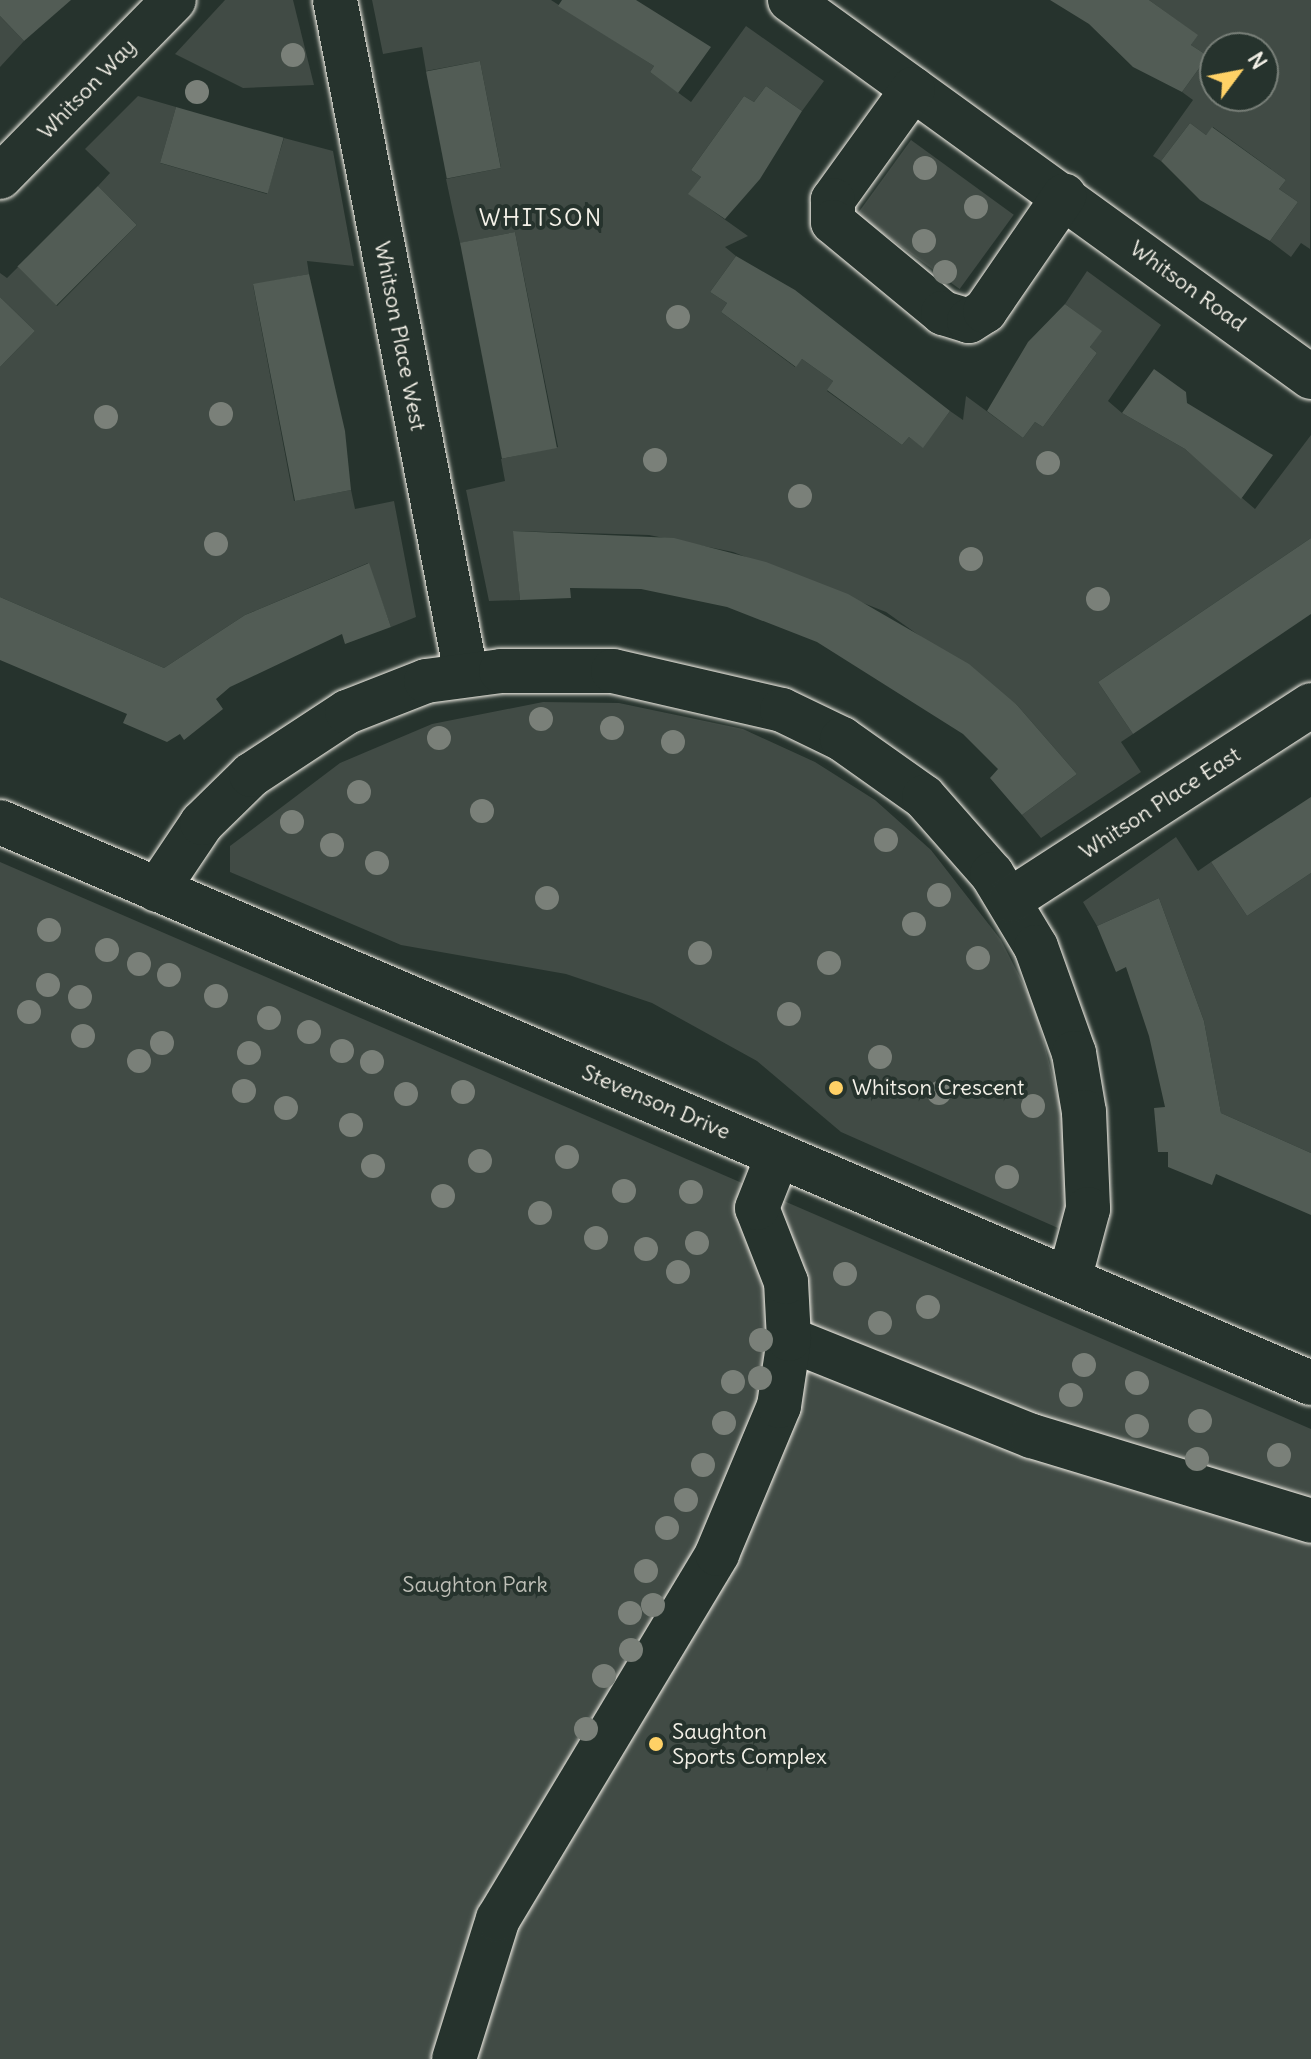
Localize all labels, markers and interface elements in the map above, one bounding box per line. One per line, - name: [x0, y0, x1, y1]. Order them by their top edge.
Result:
- north arrow: [1199, 32, 1279, 112]
- street label: Whitson Way: [32, 33, 142, 145]
- text: N: [1242, 46, 1274, 74]
- district label: WHITSON: [479, 204, 603, 232]
- street label: Whitson Road: [1125, 235, 1251, 337]
- street label: Whitson Place West: [369, 239, 431, 433]
- street label: Whitson Place East: [1075, 741, 1245, 865]
- street label: Stevenson Drive: [578, 1059, 734, 1145]
- place label: Whitson Crescent: [852, 1075, 1025, 1101]
- marker: Whitson Crescent: [827, 1079, 845, 1097]
- park label: Saughton Park: [402, 1572, 548, 1598]
- place label: Saughton Sports Complex: [672, 1718, 827, 1770]
- marker: Saughton Sports Complex: [647, 1735, 665, 1753]

